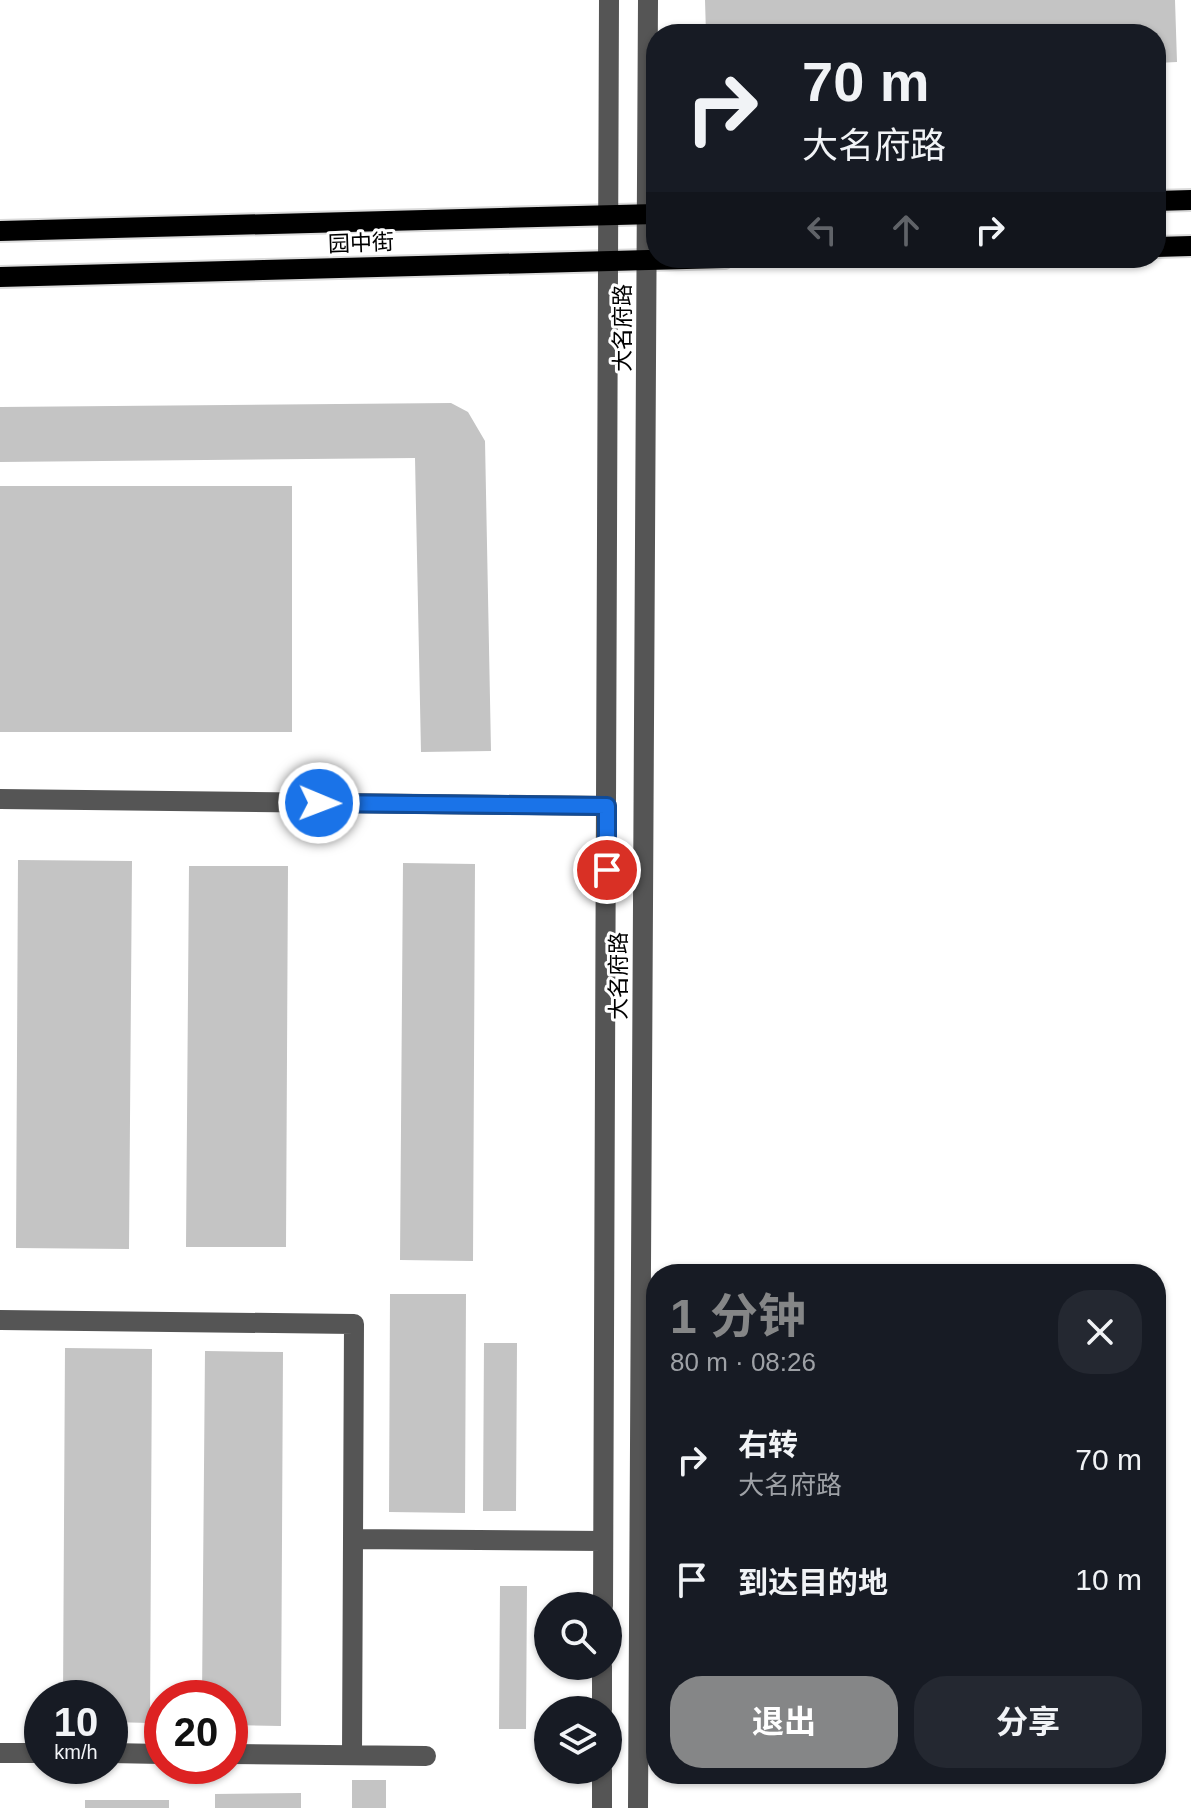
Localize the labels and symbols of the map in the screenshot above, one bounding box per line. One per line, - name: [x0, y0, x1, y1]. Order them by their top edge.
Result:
- street label: 园中街: [328, 229, 394, 257]
- street label: 大名府路: [610, 284, 635, 372]
- position arrow: [277, 761, 361, 845]
- pin: [573, 836, 641, 904]
- street label: 大名府路: [606, 932, 631, 1020]
- speed limit sign: 20: [144, 1680, 248, 1784]

